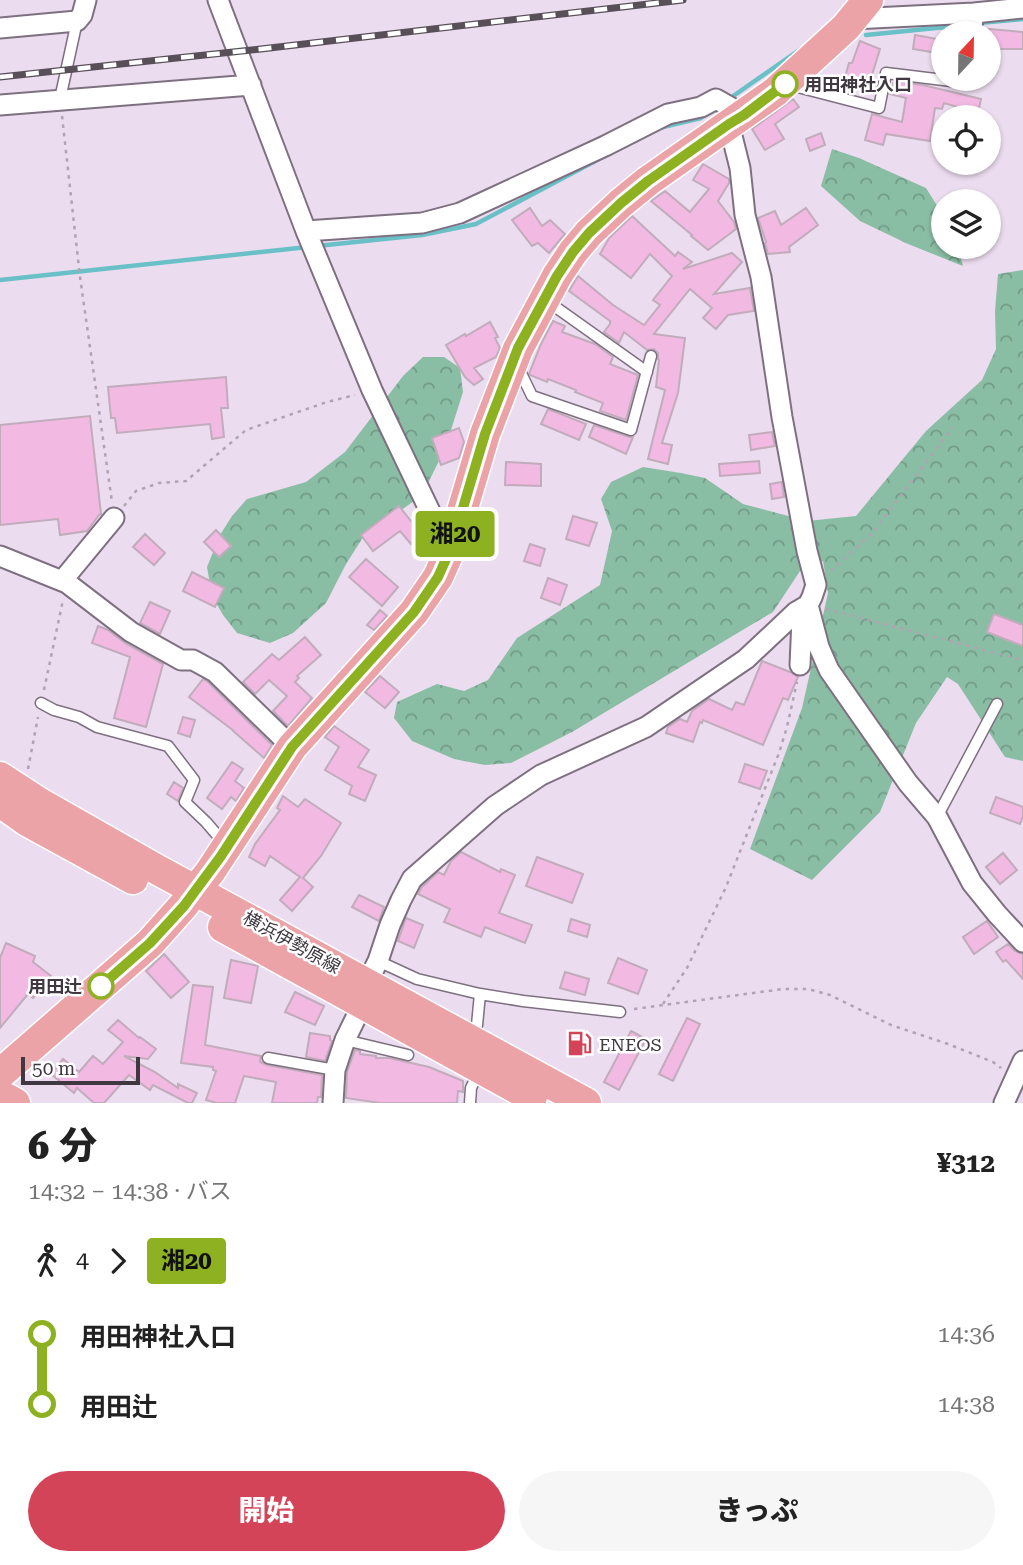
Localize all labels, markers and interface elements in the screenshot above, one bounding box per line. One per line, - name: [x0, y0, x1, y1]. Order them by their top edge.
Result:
- north arrow: [931, 21, 1001, 91]
- map controls: [931, 21, 1001, 259]
- marker: 用田神社入口: [772, 71, 798, 97]
- place label: 用田神社入口: [804, 74, 912, 95]
- button: locate: [931, 105, 1001, 175]
- button: layers: [931, 189, 1001, 259]
- line badge: 湘20: [415, 511, 495, 557]
- text: 湘20: [430, 520, 480, 548]
- street label: 横浜伊勢原線: [240, 907, 344, 977]
- marker: 用田辻: [88, 973, 114, 999]
- place label: 用田辻: [28, 976, 82, 997]
- fuel station icon: ENEOS: [565, 1030, 593, 1058]
- place label: ENEOS: [599, 1034, 662, 1055]
- scale bar: [21, 1054, 140, 1086]
- text: 50 m: [32, 1057, 75, 1080]
- text: 6 分: [28, 1124, 97, 1168]
- text: ¥312: [937, 1148, 995, 1178]
- text: 14:32 – 14:38 · バス: [28, 1178, 232, 1205]
- icon: walk: [28, 1242, 66, 1280]
- icon: forward: [99, 1242, 137, 1280]
- text: 4: [76, 1247, 89, 1274]
- text: 湘20: [161, 1247, 212, 1275]
- text: 14:36: [938, 1321, 995, 1348]
- text: 用田神社入口: [80, 1322, 236, 1352]
- text: 14:38: [938, 1391, 995, 1418]
- text: 用田辻: [80, 1392, 158, 1422]
- button: 開始: [28, 1471, 505, 1551]
- button: きっぷ: [519, 1471, 995, 1551]

